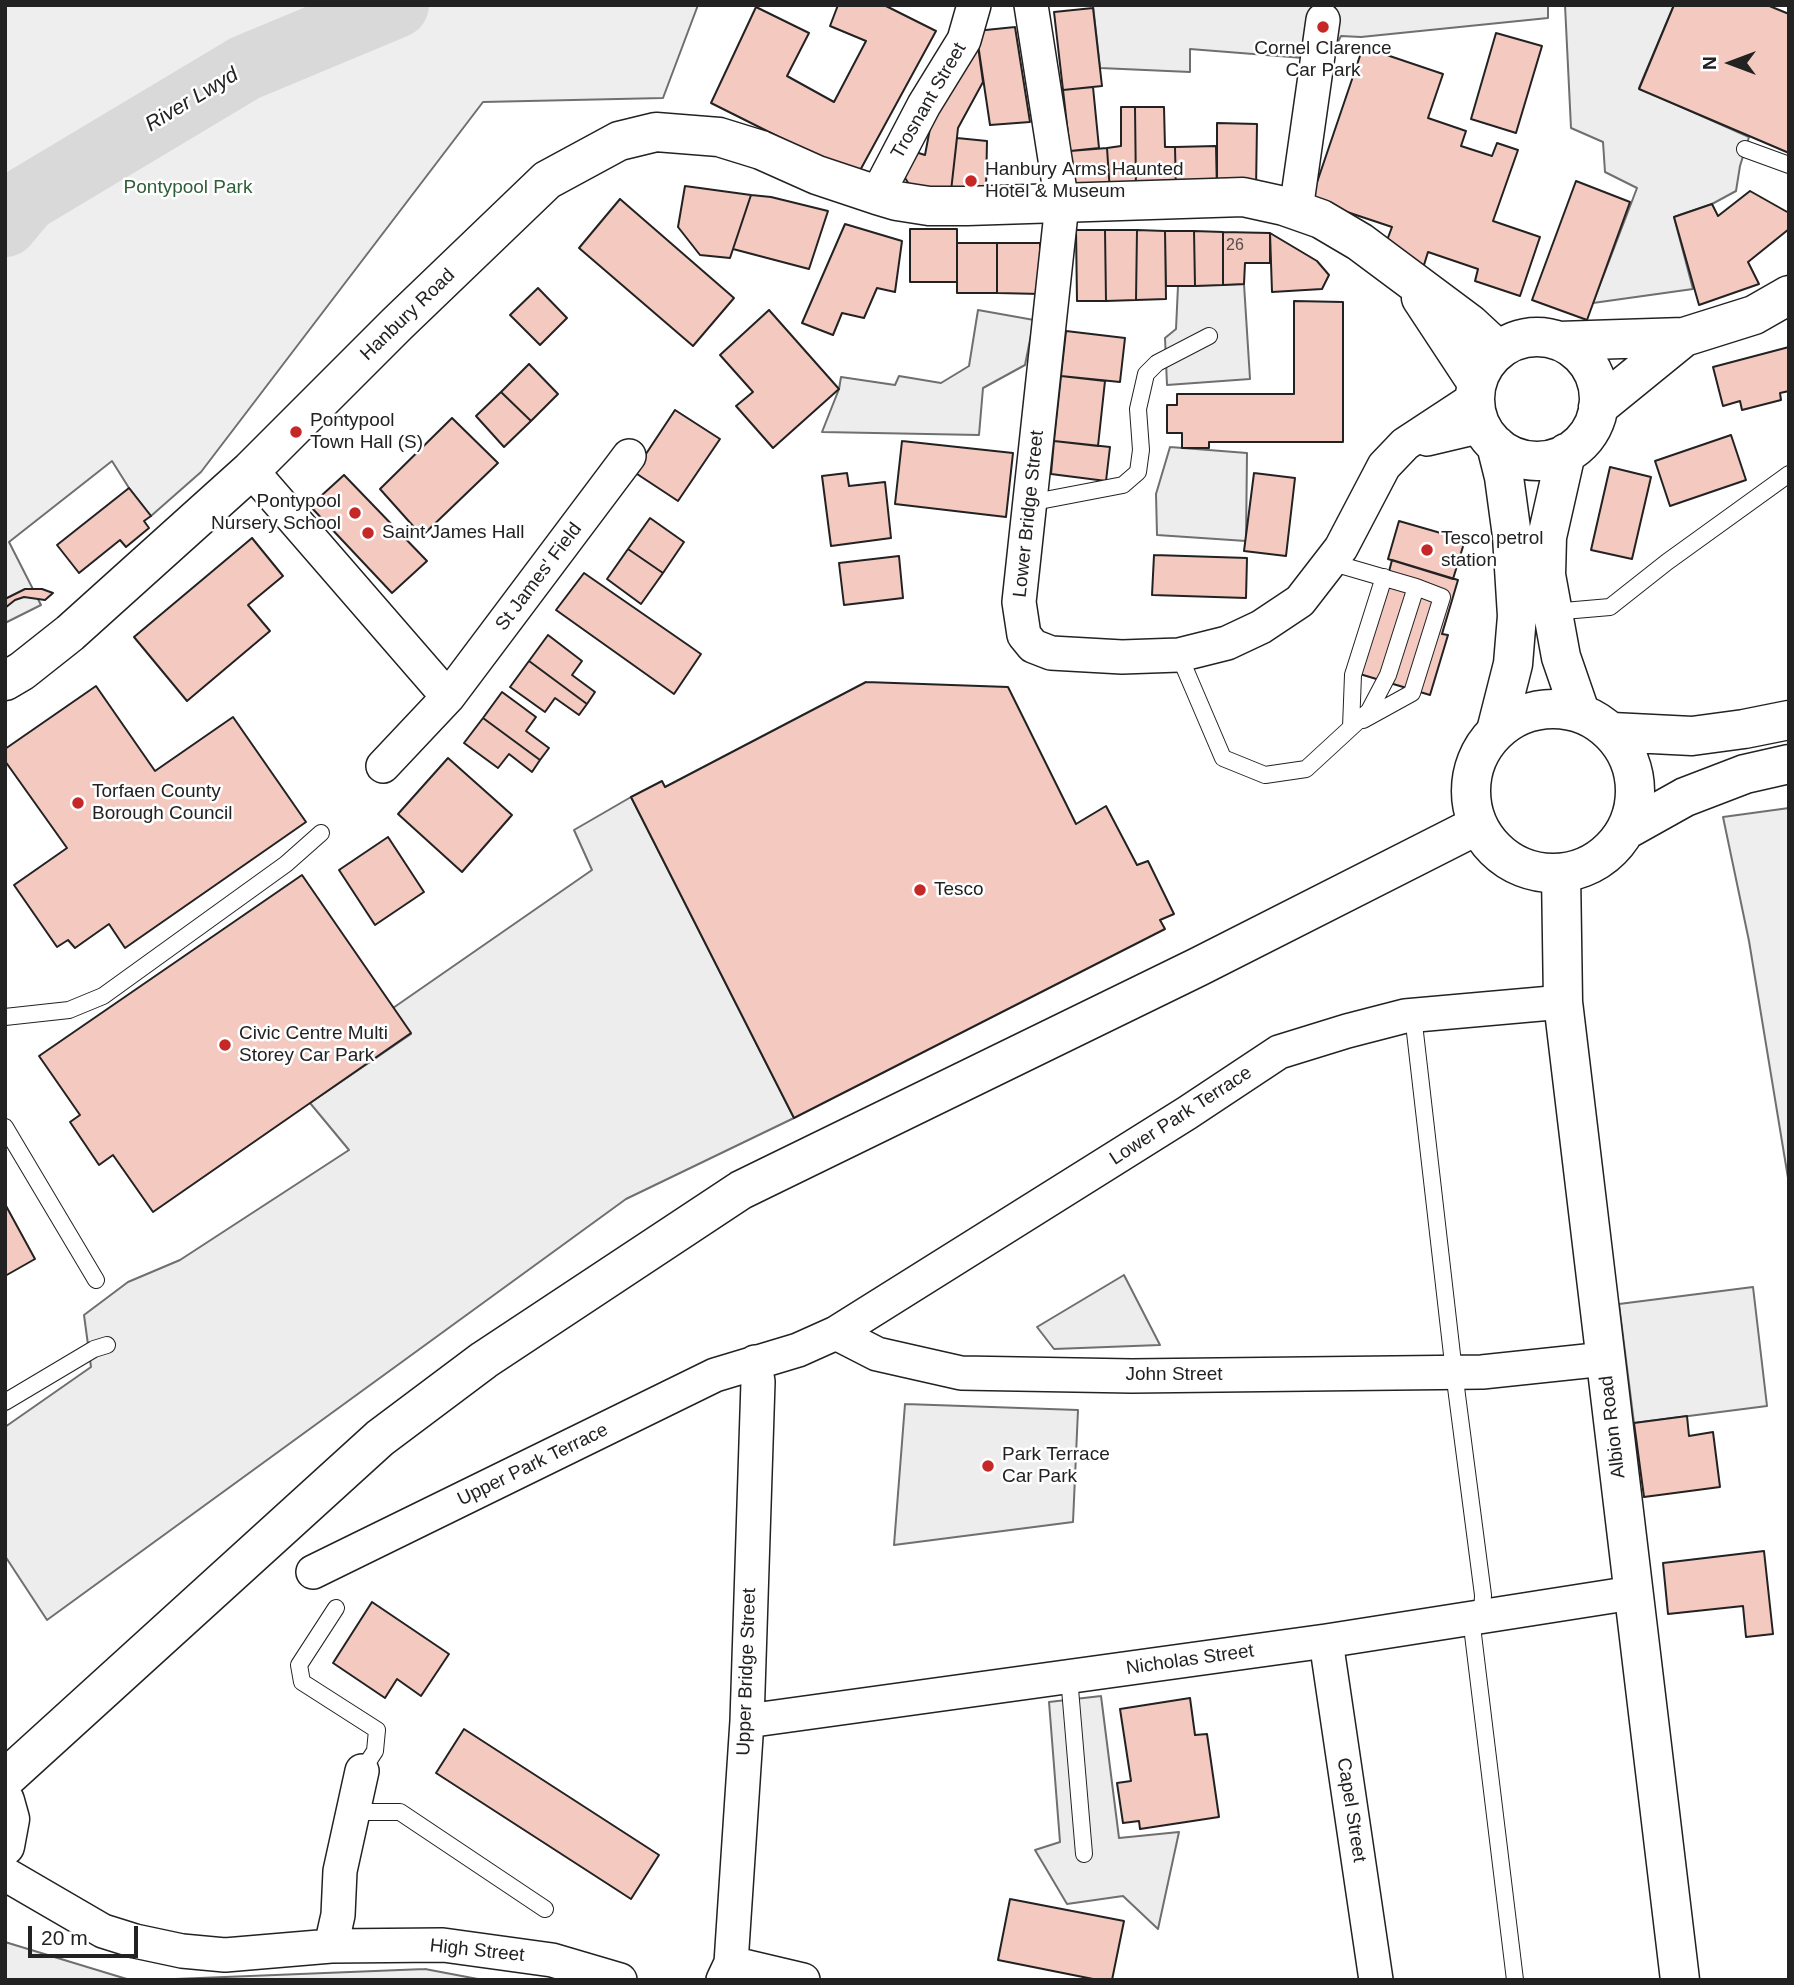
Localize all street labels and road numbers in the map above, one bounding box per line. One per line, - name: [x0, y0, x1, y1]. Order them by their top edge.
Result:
- street label: Trosnant Street: [887, 39, 971, 163]
- street label: Hanbury Road: [356, 264, 460, 366]
- street label: Lower Bridge Street: [1009, 429, 1049, 599]
- street label: St James' Field: [491, 519, 587, 635]
- street label: Lower Park Terrace: [1106, 1062, 1256, 1170]
- street label: John Street: [1125, 1364, 1223, 1386]
- street label: Albion Road: [1595, 1374, 1631, 1480]
- street label: Upper Park Terrace: [454, 1419, 612, 1511]
- street label: Upper Bridge Street: [733, 1588, 761, 1756]
- street label: Nicholas Street: [1125, 1640, 1255, 1680]
- street label: Capel Street: [1331, 1756, 1371, 1864]
- street label: High Street: [429, 1935, 525, 1967]

